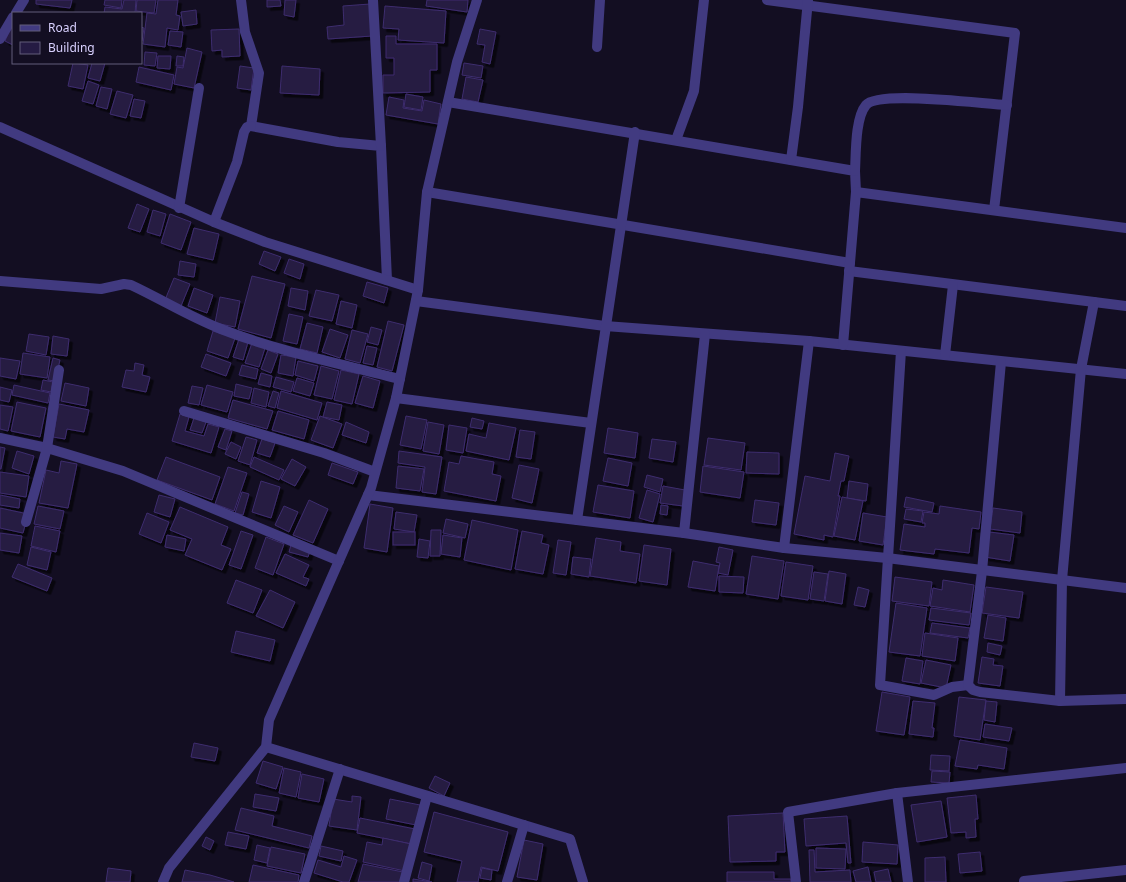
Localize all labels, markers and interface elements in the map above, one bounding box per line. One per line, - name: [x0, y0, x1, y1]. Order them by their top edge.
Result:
- legend: [12, 12, 142, 64]
- text: Road: [48, 19, 77, 36]
- text: Building: [48, 39, 95, 56]

